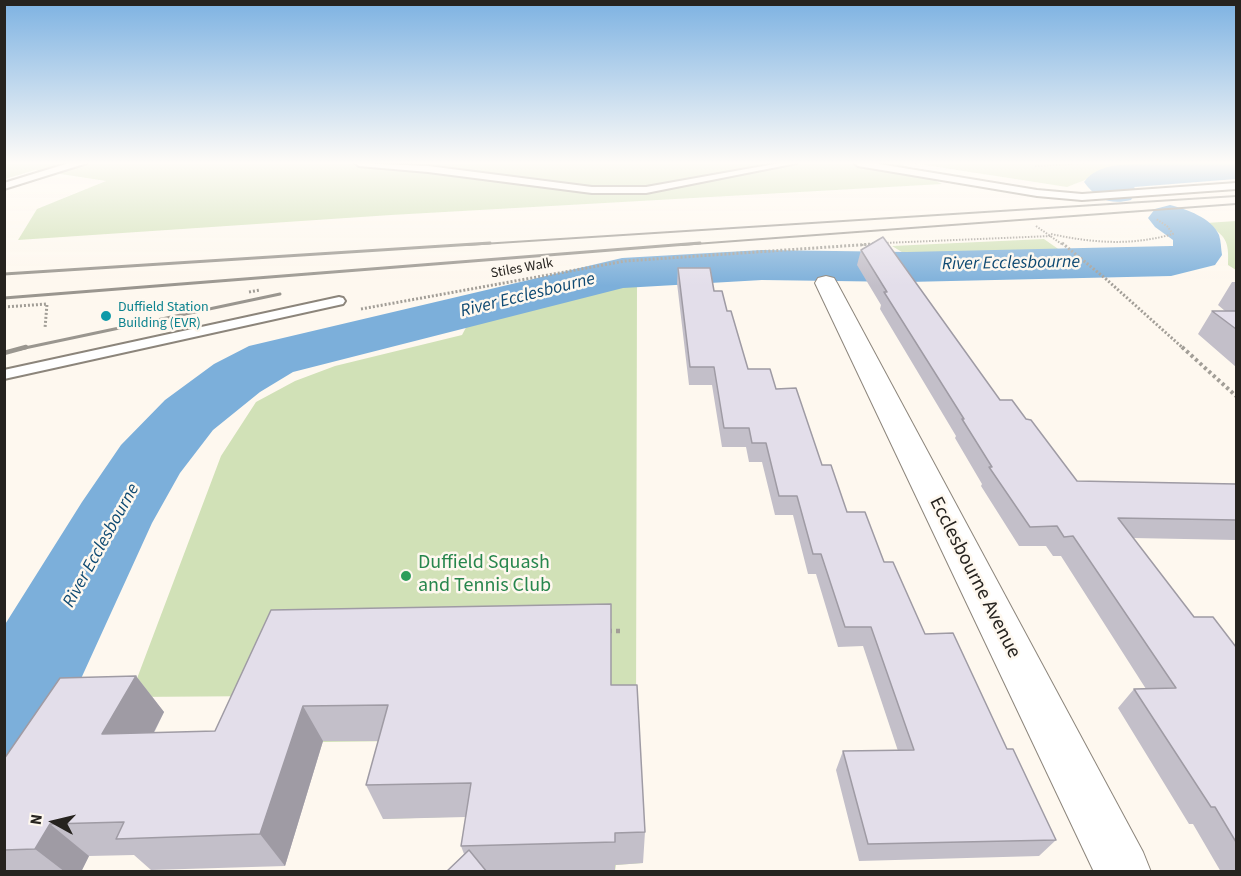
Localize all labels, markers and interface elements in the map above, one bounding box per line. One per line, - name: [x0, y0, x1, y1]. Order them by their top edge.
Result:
- water label: River Ecclesbourne: [942, 252, 1080, 276]
- street label: Stiles Walk: [490, 255, 554, 283]
- water label: River Ecclesbourne: [458, 269, 598, 323]
- place label: Duffield Station Building (EVR): [118, 300, 209, 332]
- marker: Duffield Station Building (EVR): [99, 309, 113, 323]
- water label: River Ecclesbourne: [59, 480, 145, 612]
- street label: Ecclesbourne Avenue: [923, 493, 1025, 663]
- place label: Duffield Squash and Tennis Club: [418, 552, 551, 599]
- marker: Duffield Squash and Tennis Club: [399, 569, 413, 583]
- north arrow: [24, 792, 84, 852]
- text: N: [25, 813, 48, 826]

